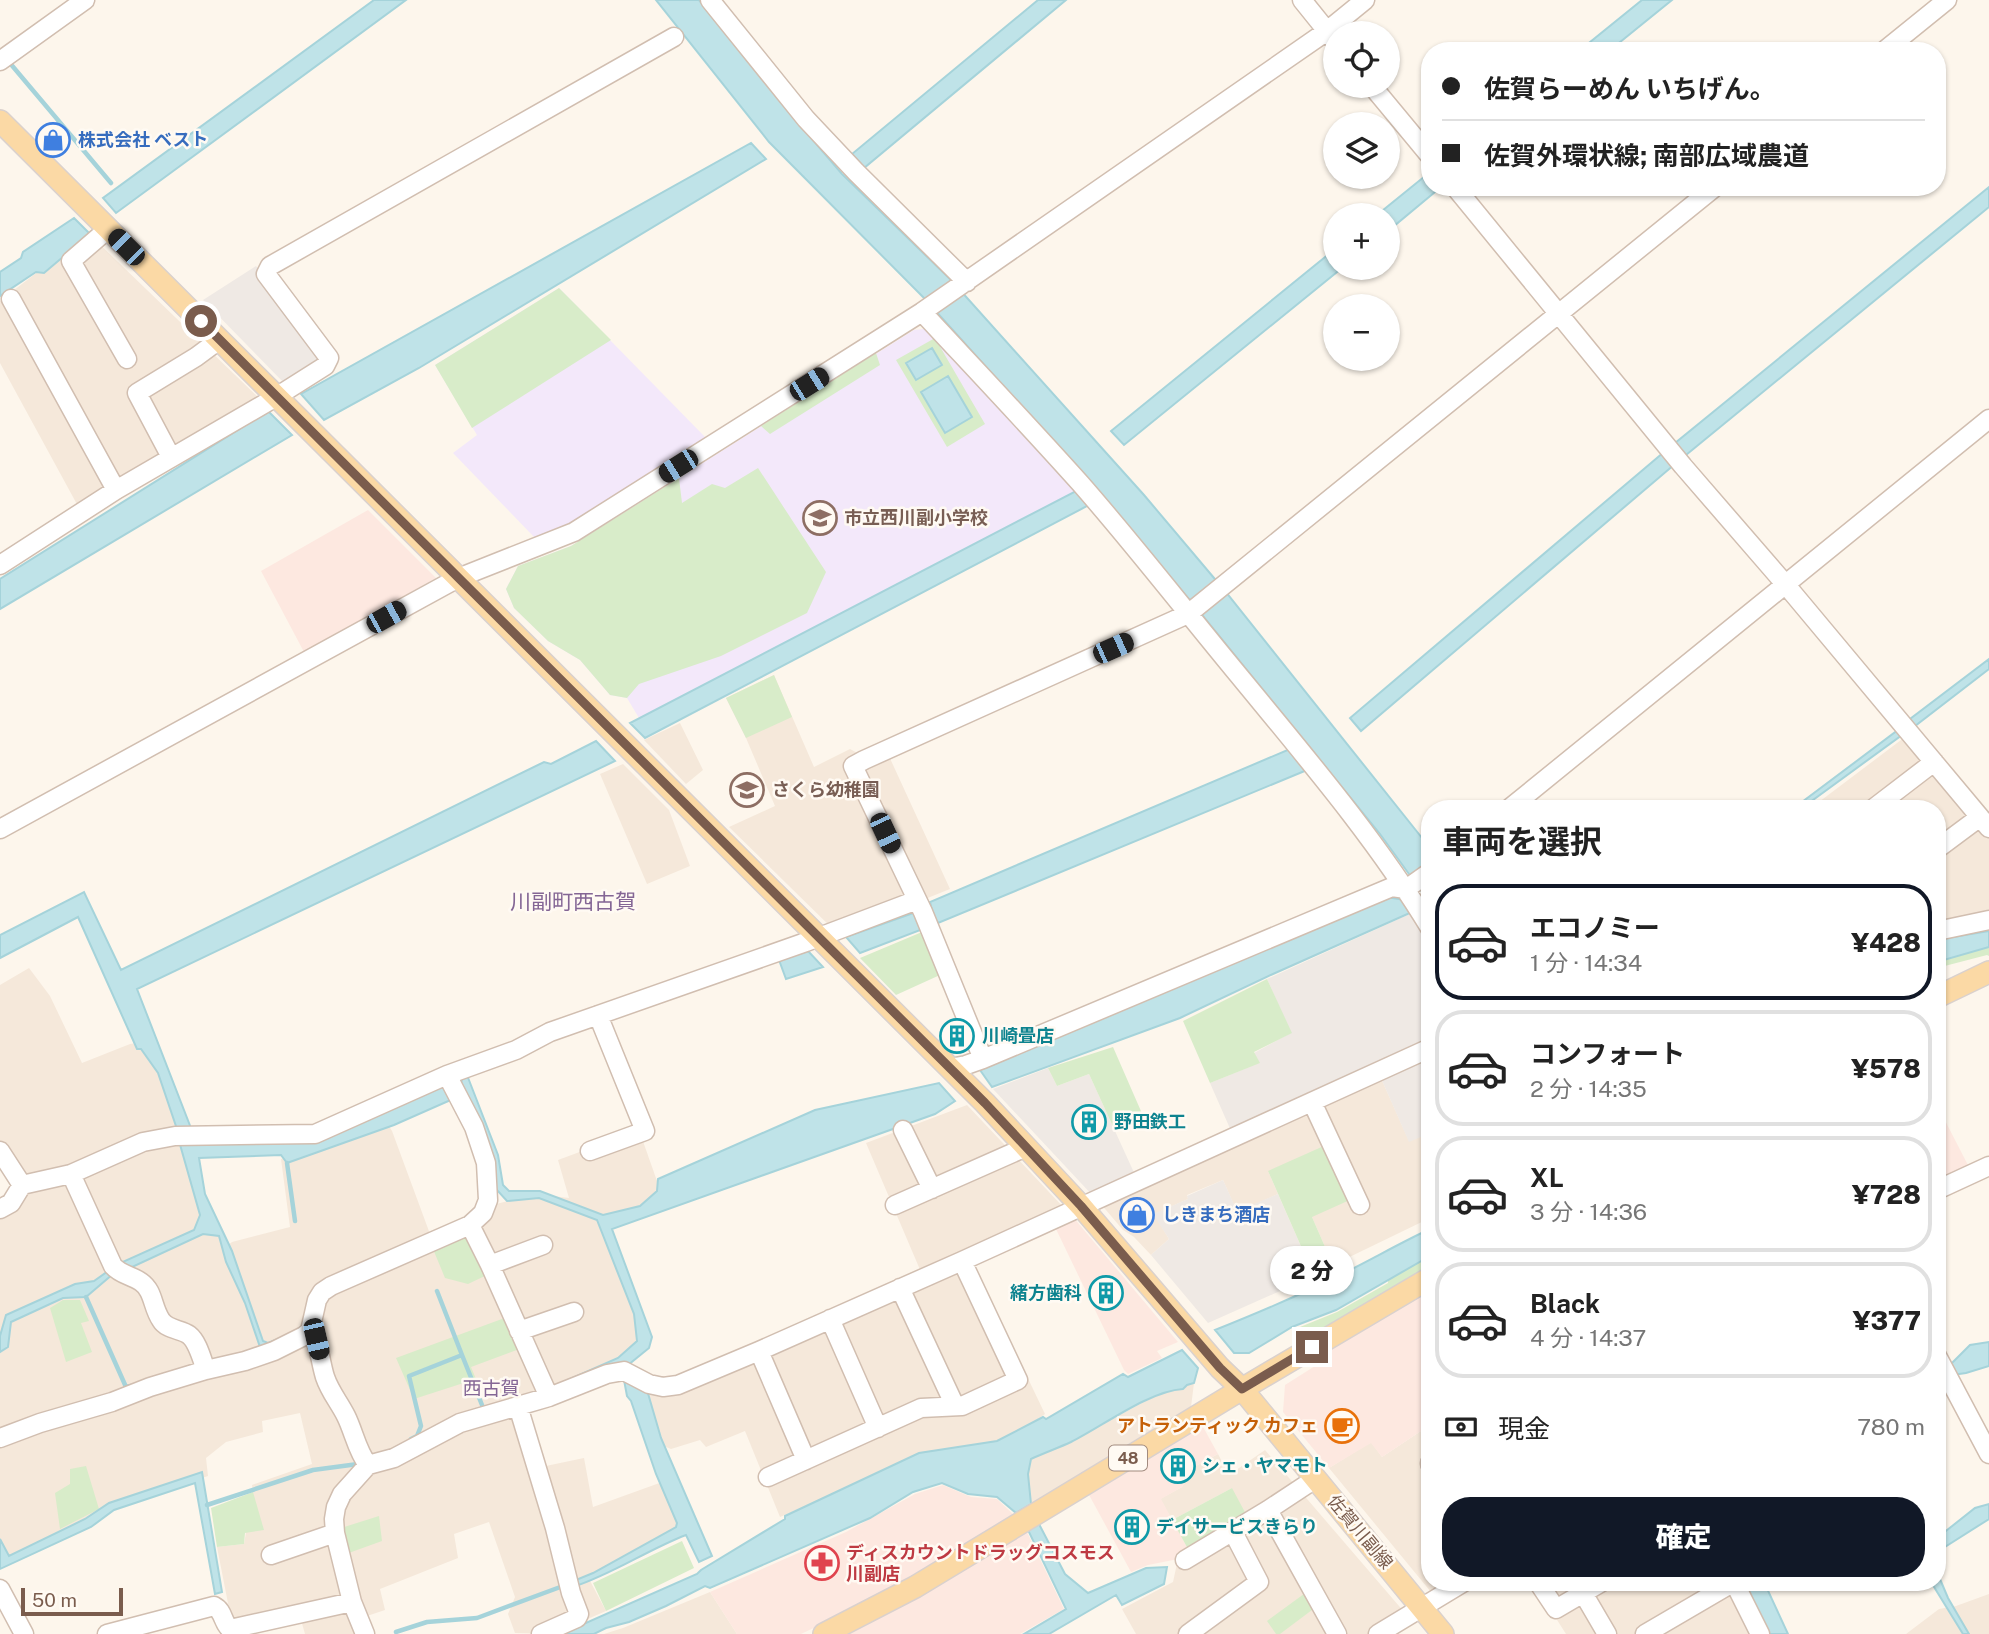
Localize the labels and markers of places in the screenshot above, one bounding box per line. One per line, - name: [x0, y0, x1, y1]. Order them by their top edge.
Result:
- shop icon: 株式会社 ベスト: [34, 121, 72, 159]
- place label: 株式会社 ベスト: [78, 129, 208, 150]
- school or university icon: 市立西川副小学校: [801, 499, 839, 537]
- place label: 市立西川副小学校: [844, 507, 988, 528]
- school or university icon: さくら幼稚園: [728, 771, 766, 809]
- place label: さくら幼稚園: [772, 779, 880, 800]
- building icon: 川崎畳店: [938, 1017, 976, 1055]
- place label: 川崎畳店: [982, 1025, 1054, 1046]
- building icon: 野田鉄工: [1070, 1103, 1108, 1141]
- place label: 野田鉄工: [1114, 1111, 1186, 1132]
- shop icon: しきまち酒店: [1118, 1196, 1156, 1234]
- place label: しきまち酒店: [1162, 1204, 1270, 1225]
- building icon: 緒方歯科: [1087, 1274, 1125, 1312]
- place label: 緒方歯科: [1010, 1282, 1082, 1303]
- cafe icon: アトランティック カフェ: [1323, 1407, 1361, 1445]
- place label: アトランティック カフェ: [1117, 1415, 1318, 1436]
- building icon: シェ・ヤマモト: [1159, 1447, 1197, 1485]
- place label: シェ・ヤマモト: [1202, 1455, 1328, 1476]
- building icon: デイサービスきらり: [1113, 1508, 1151, 1546]
- place label: デイサービスきらり: [1156, 1516, 1318, 1537]
- place label: ディスカウントドラッグコスモス 川副店: [846, 1542, 1115, 1584]
- pharmacy icon: ディスカウントドラッグコスモス 川副店: [803, 1544, 841, 1582]

